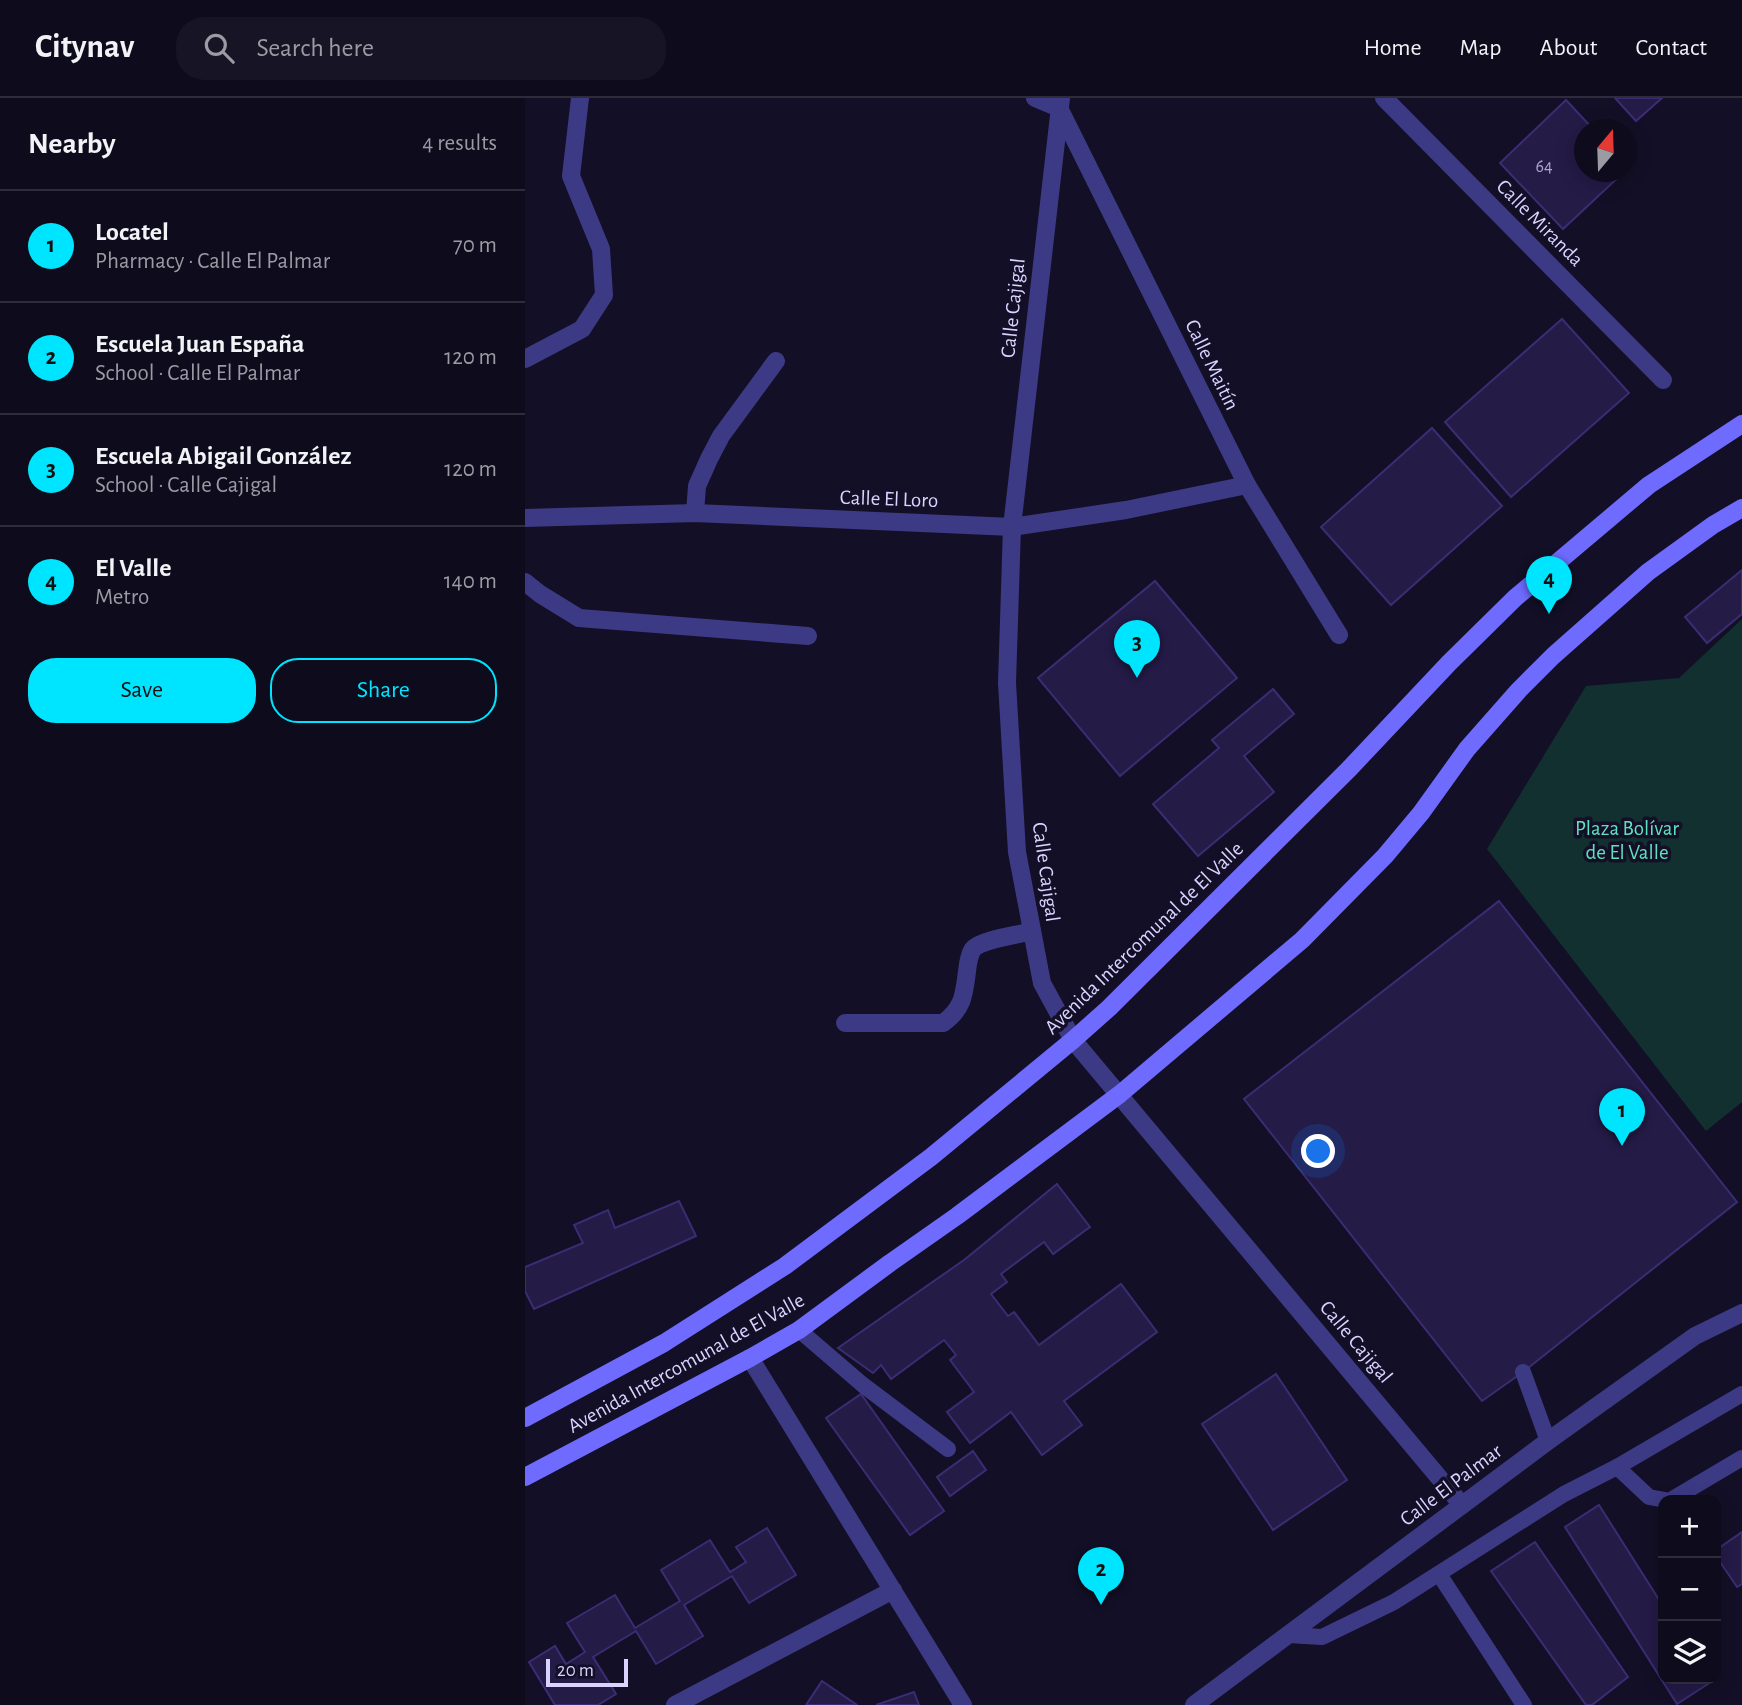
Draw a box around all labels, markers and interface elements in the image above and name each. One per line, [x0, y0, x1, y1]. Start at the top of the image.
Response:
search box [176, 17, 666, 80]
icon: search [200, 29, 238, 67]
text: Citynav [35, 31, 134, 64]
text: Search here [256, 35, 374, 61]
text: Home [1364, 36, 1422, 60]
text: Map [1460, 36, 1502, 60]
text: About [1540, 36, 1597, 60]
text: Contact [1635, 36, 1707, 60]
north arrow [1574, 119, 1637, 182]
text: Nearby [28, 129, 116, 159]
text: 4 results [422, 132, 497, 155]
house number: 64 [1535, 158, 1553, 176]
street label: Calle Miranda [1493, 176, 1588, 271]
text: Locatel [95, 219, 169, 245]
text: 1 [47, 234, 55, 257]
text: 70 m [453, 234, 497, 257]
text: Pharmacy · Calle El Palmar [95, 250, 330, 273]
street label: Calle Cajigal [997, 257, 1029, 359]
street label: Calle Maitín [1181, 316, 1243, 414]
text: Escuela Juan España [95, 331, 305, 357]
text: 2 [46, 346, 56, 369]
text: 120 m [444, 346, 497, 369]
text: School · Calle El Palmar [95, 362, 300, 385]
text: Escuela Abigail González [95, 443, 351, 469]
text: 3 [46, 458, 56, 481]
text: 120 m [444, 458, 497, 481]
text: School · Calle Cajigal [95, 474, 277, 497]
street label: Calle El Loro [839, 487, 939, 511]
text: El Valle [95, 555, 171, 581]
pin: 4 [1526, 556, 1572, 614]
text: 4 [45, 570, 57, 593]
text: 140 m [444, 570, 497, 593]
text: Metro [95, 586, 149, 609]
pin: 3 [1114, 620, 1160, 678]
button: Save [28, 658, 256, 723]
button: Share [270, 658, 497, 723]
park label: Plaza Bolívar de El Valle [1575, 818, 1679, 863]
street label: Calle Cajigal [1029, 821, 1063, 923]
street label: Avenida Intercomunal de El Valle [1041, 838, 1247, 1038]
pin: 1 [1599, 1088, 1645, 1146]
your location [1301, 1134, 1335, 1168]
street label: Avenida Intercomunal de El Valle [564, 1289, 808, 1437]
street label: Calle Cajigal [1316, 1297, 1396, 1387]
street label: Calle El Palmar [1396, 1440, 1506, 1530]
map controls [1658, 1495, 1721, 1684]
button: + [1658, 1495, 1721, 1558]
pin: 2 [1078, 1547, 1124, 1605]
button: − [1658, 1558, 1721, 1621]
button: layers [1658, 1621, 1721, 1684]
scale bar [546, 1656, 628, 1688]
text: 20 m [557, 1661, 594, 1680]

